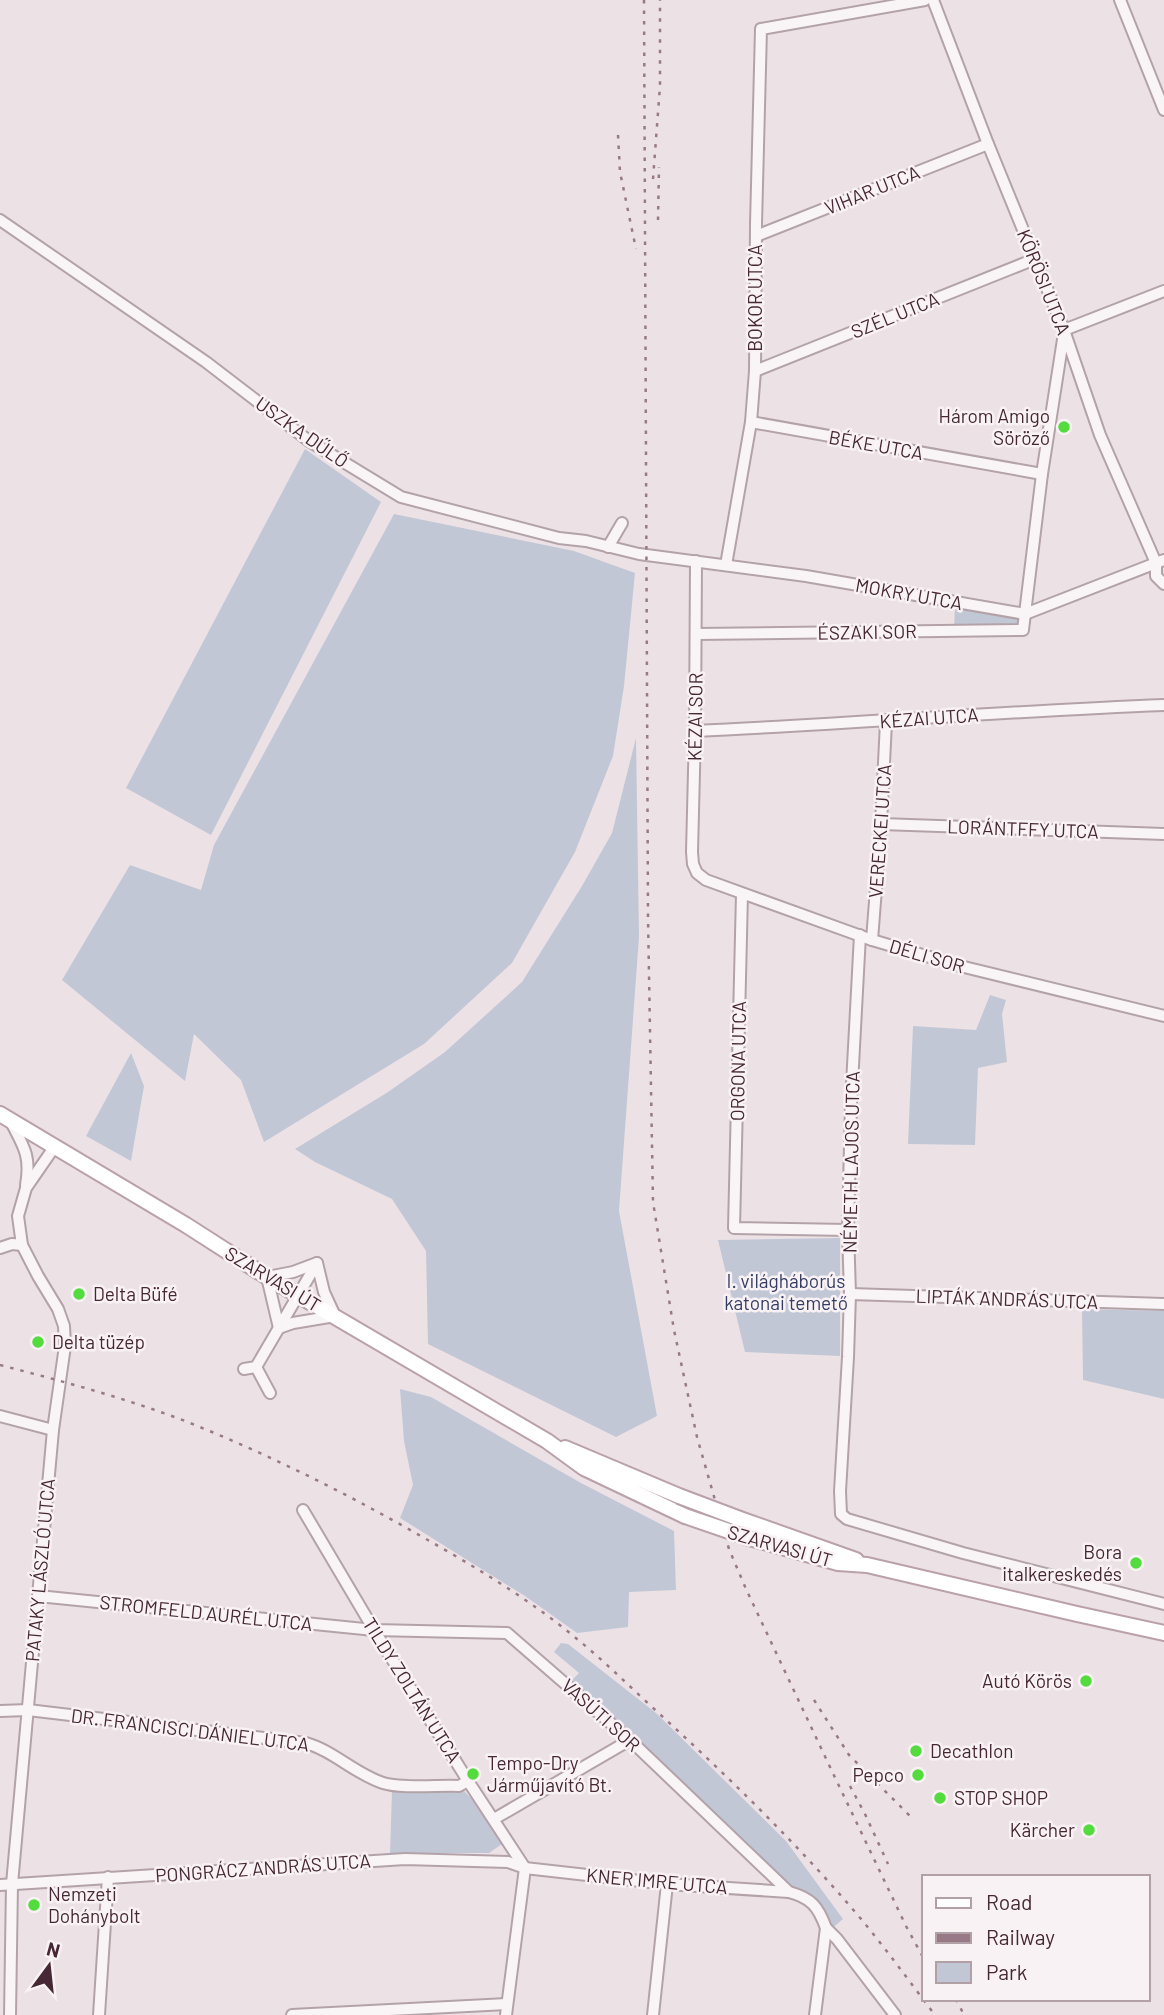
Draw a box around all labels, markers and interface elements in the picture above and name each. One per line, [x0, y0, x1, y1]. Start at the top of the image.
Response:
street label: VIHAR UTCA [821, 160, 923, 219]
street label: KÖRÖSI UTCA [1013, 226, 1076, 338]
street label: BOKOR UTCA [743, 244, 766, 352]
street label: SZÉL UTCA [847, 286, 942, 343]
street label: USZKA DŰLŐ [251, 391, 353, 472]
place label: Három Amigo Söröző [939, 404, 1050, 449]
marker: Három Amigo Söröző [1056, 419, 1072, 435]
street label: BÉKE UTCA [827, 425, 925, 464]
street label: MOKRY UTCA [854, 573, 964, 614]
street label: ÉSZAKI SOR [817, 619, 917, 644]
street label: KÉZAI SOR [682, 673, 707, 761]
street label: KÉZAI UTCA [879, 703, 979, 732]
street label: VERECKEI UTCA [863, 763, 896, 899]
street label: LORÁNTFFY UTCA [947, 814, 1099, 843]
street label: DÉLI SOR [887, 934, 967, 977]
street label: ORGONA UTCA [725, 1001, 750, 1121]
street label: NÉMETH LAJOS UTCA [837, 1071, 864, 1253]
street label: SZARVASI ÚT [221, 1241, 325, 1316]
park label: I. világháborús katonai temető [724, 1269, 848, 1314]
place label: Delta Büfé [93, 1282, 178, 1305]
street label: LIPTÁK ANDRÁS UTCA [915, 1284, 1099, 1313]
marker: Delta Büfé [71, 1286, 87, 1302]
place label: Delta tüzép [52, 1330, 145, 1353]
marker: Delta tüzép [30, 1334, 46, 1350]
street label: PATAKY LÁSZLÓ UTCA [20, 1477, 59, 1663]
street label: SZARVASI ÚT [725, 1520, 835, 1571]
place label: Bora italkereskedés [1002, 1540, 1122, 1585]
marker: Bora italkereskedés [1128, 1555, 1144, 1571]
street label: STROMFELD AURÉL UTCA [98, 1590, 314, 1635]
street label: TILDY ZOLTÁN UTCA [358, 1613, 466, 1767]
place label: Autó Körös [982, 1669, 1072, 1692]
street label: VASÚTI SOR [557, 1673, 645, 1756]
marker: Autó Körös [1078, 1673, 1094, 1689]
street label: DR. FRANCISCI DÁNIEL UTCA [70, 1703, 310, 1756]
place label: Decathlon [930, 1739, 1014, 1762]
marker: Decathlon [908, 1743, 924, 1759]
place label: Tempo-Dry Járműjavító Bt. [487, 1751, 612, 1796]
place label: Pepco [852, 1763, 904, 1786]
marker: Tempo-Dry Járműjavító Bt. [465, 1766, 481, 1782]
marker: Pepco [910, 1767, 926, 1783]
place label: STOP SHOP [954, 1786, 1048, 1809]
marker: STOP SHOP [932, 1790, 948, 1806]
place label: Kärcher [1010, 1818, 1075, 1841]
marker: Kärcher [1081, 1822, 1097, 1838]
street label: PONGRÁCZ ANDRÁS UTCA [154, 1848, 372, 1887]
street label: KNER IMRE UTCA [585, 1863, 729, 1898]
legend [922, 1875, 1150, 2001]
place label: Nemzeti Dohánybolt [48, 1882, 141, 1927]
text: Road [986, 1889, 1032, 1914]
marker: Nemzeti Dohánybolt [26, 1897, 42, 1913]
text: Railway [986, 1924, 1055, 1949]
north arrow [14, 1931, 84, 2001]
text: N [44, 1936, 63, 1962]
text: Park [986, 1959, 1027, 1984]

